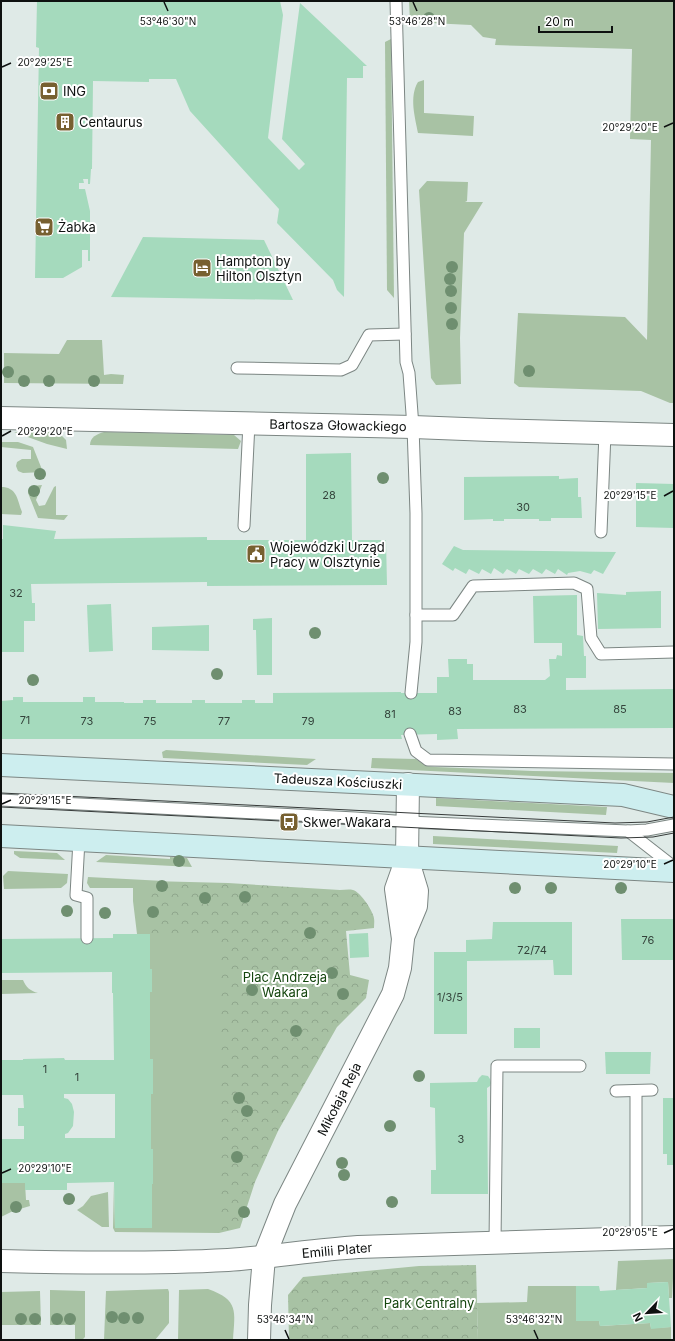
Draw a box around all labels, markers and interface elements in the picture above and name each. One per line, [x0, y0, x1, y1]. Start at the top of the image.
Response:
scale bar [539, 8, 612, 34]
text: 20 m [545, 14, 574, 29]
text: 53°46'30"N [140, 15, 196, 27]
text: 53°46'28"N [389, 15, 445, 27]
text: 20°29'25"E [17, 56, 73, 68]
bank icon: ING [38, 80, 60, 102]
place label: ING [63, 83, 86, 99]
building icon: Centaurus [54, 111, 76, 133]
place label: Centaurus [79, 114, 143, 130]
text: 20°29'20"E [602, 121, 658, 133]
supermarket icon: Żabka [33, 216, 55, 238]
place label: Żabka [58, 219, 96, 235]
place label: Hampton by Hilton Olsztyn [216, 253, 302, 284]
hotel icon: Hampton by Hilton Olsztyn [191, 257, 213, 279]
street label: Bartosza Głowackiego [269, 416, 407, 434]
text: 20°29'20"E [17, 425, 73, 437]
house number: 28 [322, 488, 336, 502]
text: 20°29'15"E [603, 489, 657, 501]
house number: 30 [516, 500, 530, 514]
place label: Wojewódzki Urząd Pracy w Olsztynie [270, 539, 385, 570]
public building icon: Wojewódzki Urząd Pracy w Olsztynie [245, 543, 267, 565]
house number: 32 [9, 586, 23, 600]
house number: 83 [513, 702, 527, 716]
house number: 85 [613, 702, 627, 716]
house number: 83 [448, 704, 462, 718]
house number: 81 [384, 707, 396, 721]
house number: 71 [20, 713, 30, 727]
house number: 73 [81, 714, 94, 728]
house number: 75 [144, 714, 157, 728]
house number: 77 [218, 714, 230, 728]
house number: 79 [302, 714, 315, 728]
street label: Tadeusza Kościuszki [273, 770, 403, 792]
text: 20°29'15"E [18, 794, 72, 806]
bus stop icon: Skwer Wakara [278, 811, 300, 833]
place label: Skwer Wakara [303, 814, 391, 830]
text: 20°29'10"E [603, 858, 657, 870]
house number: 76 [642, 933, 655, 947]
house number: 72/74 [517, 943, 547, 957]
park label: Plac Andrzeja Wakara [243, 969, 327, 1000]
house number: 1/3/5 [437, 990, 463, 1004]
street label: Mikołaja Reja [314, 1060, 364, 1138]
house number: 1 [43, 1062, 47, 1076]
house number: 1 [75, 1070, 79, 1084]
house number: 3 [458, 1132, 465, 1146]
text: 20°29'10"E [18, 1162, 72, 1174]
text: 20°29'05"E [602, 1226, 658, 1238]
street label: Emilii Plater [301, 1239, 373, 1261]
north arrow [627, 1293, 667, 1333]
park label: Park Centralny [384, 1295, 474, 1311]
text: N [630, 1310, 646, 1324]
text: 53°46'34"N [257, 1313, 313, 1325]
text: 53°46'32"N [506, 1313, 562, 1325]

